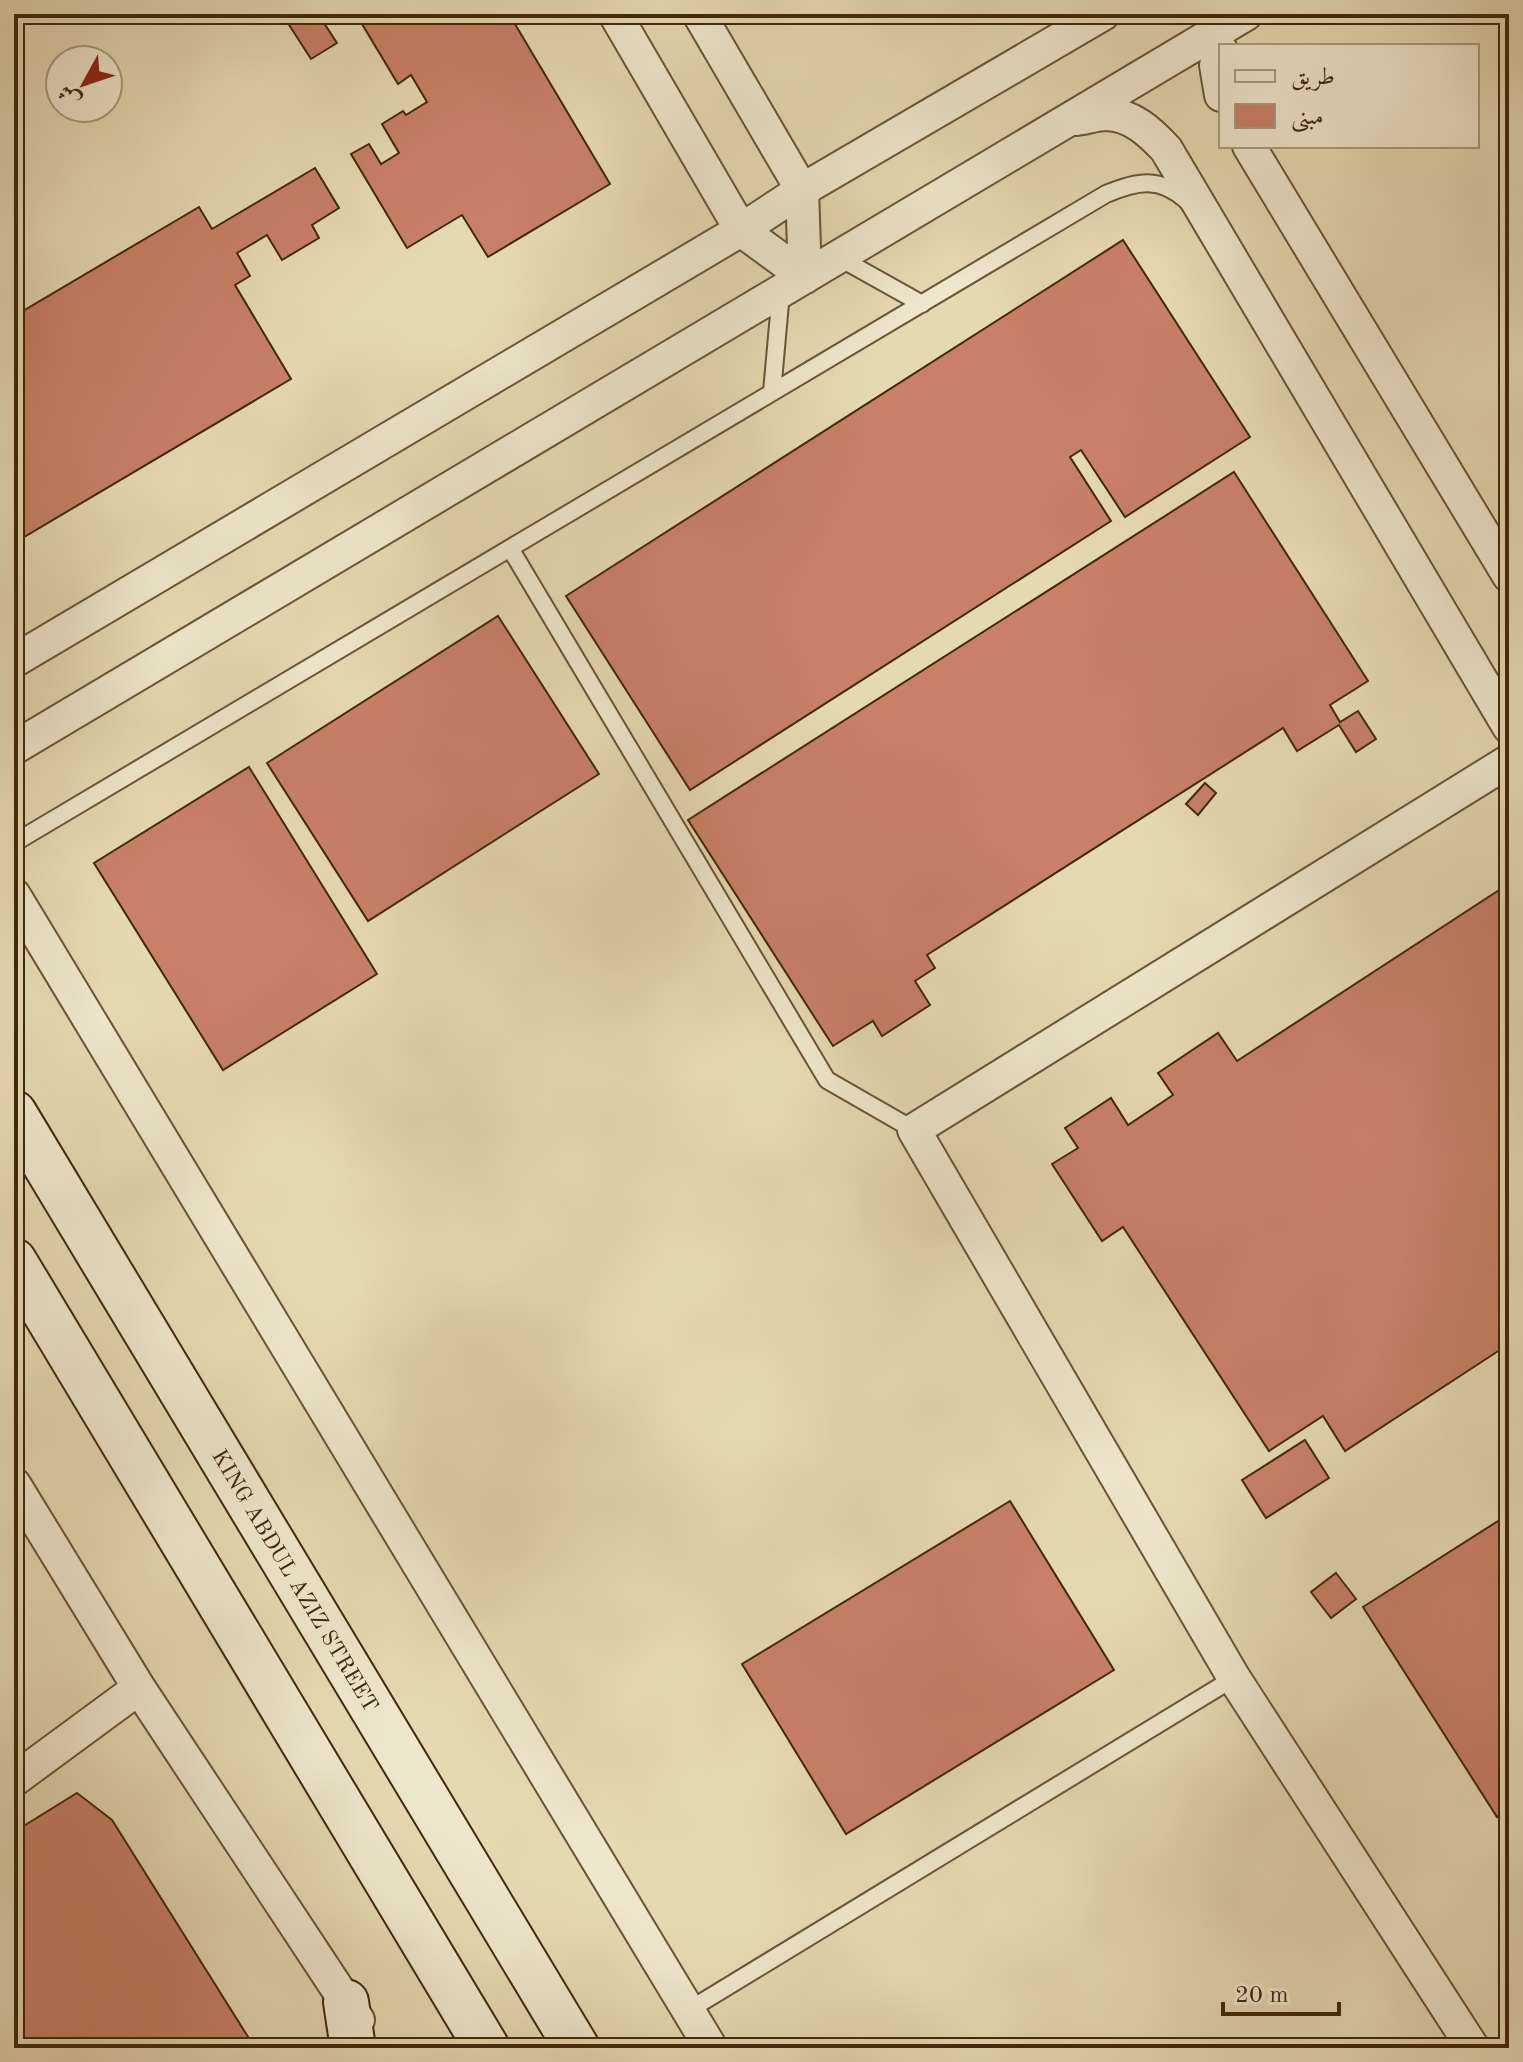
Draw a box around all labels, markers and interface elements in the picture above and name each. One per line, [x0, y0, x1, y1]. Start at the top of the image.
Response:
north arrow [44, 44, 124, 124]
legend [1219, 44, 1479, 148]
text: طريق [1291, 66, 1335, 91]
text: ش [55, 80, 86, 111]
text: مبنى [1291, 106, 1324, 133]
street label: KING ABDUL AZIZ STREET [207, 1446, 381, 1716]
scale bar [1223, 1966, 1339, 2016]
text: 20 m [1235, 1984, 1289, 2008]

